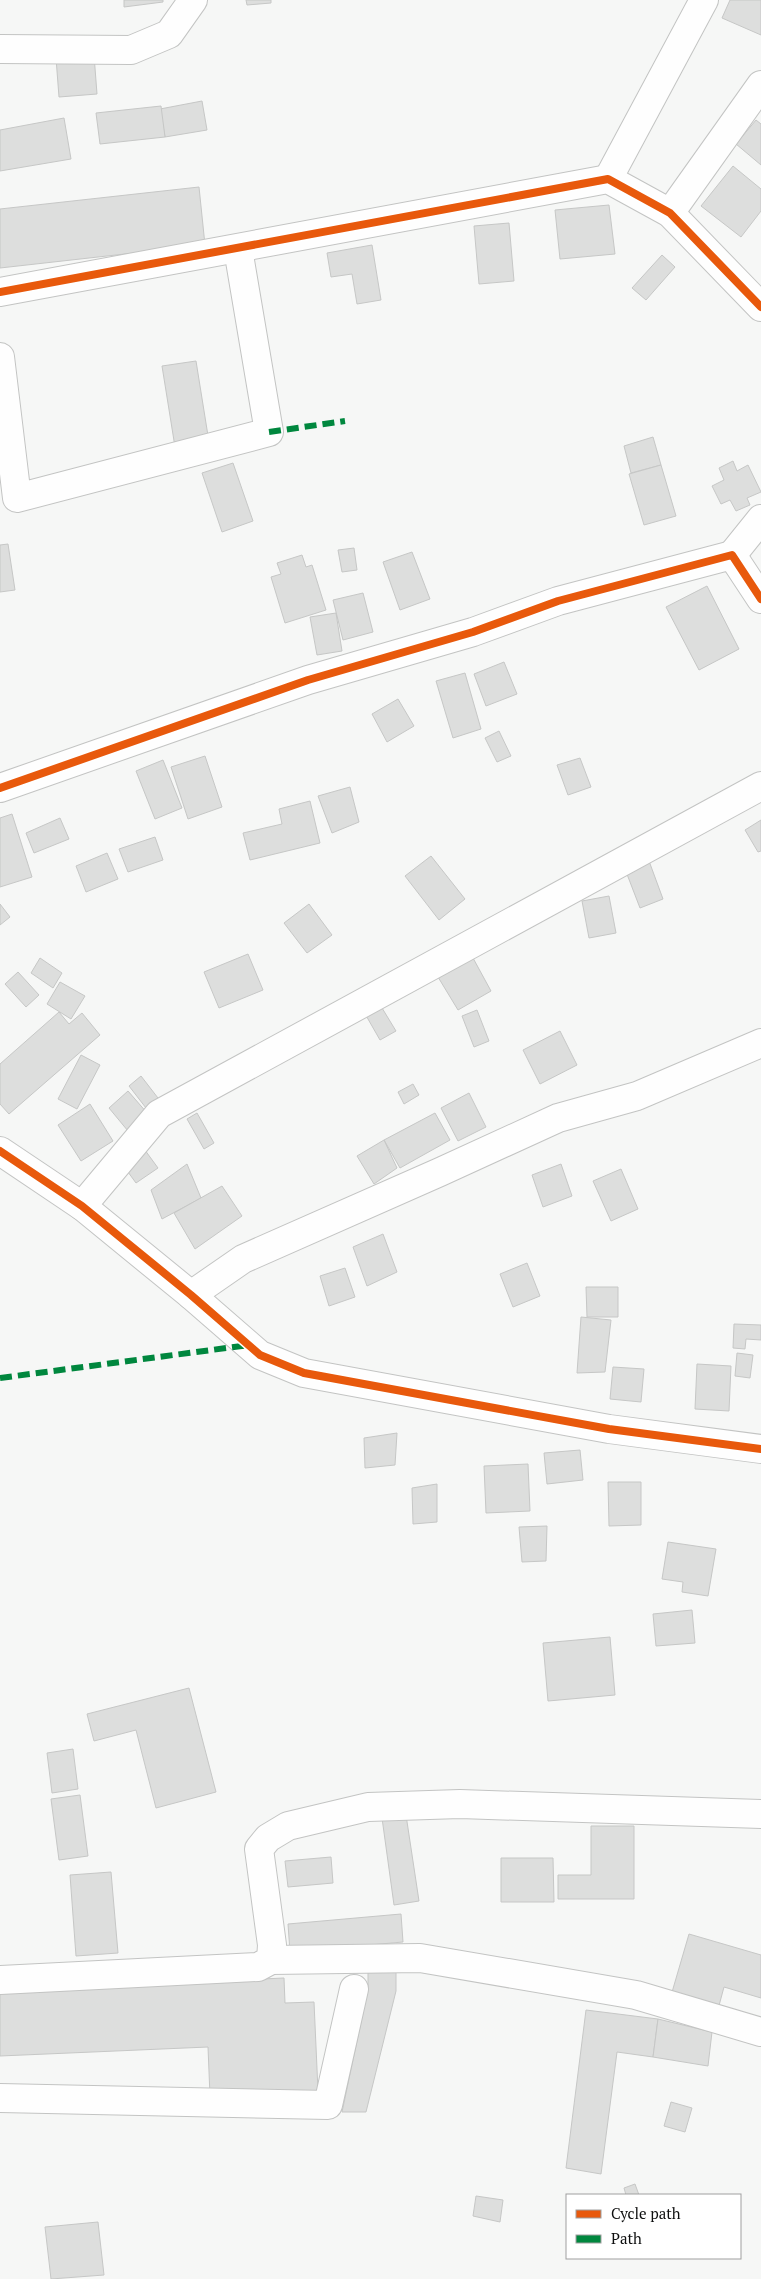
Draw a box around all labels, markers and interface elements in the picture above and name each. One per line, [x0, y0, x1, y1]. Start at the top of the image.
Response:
legend [566, 2194, 741, 2259]
text: Cycle path [611, 2203, 681, 2223]
text: Path [611, 2228, 642, 2248]

